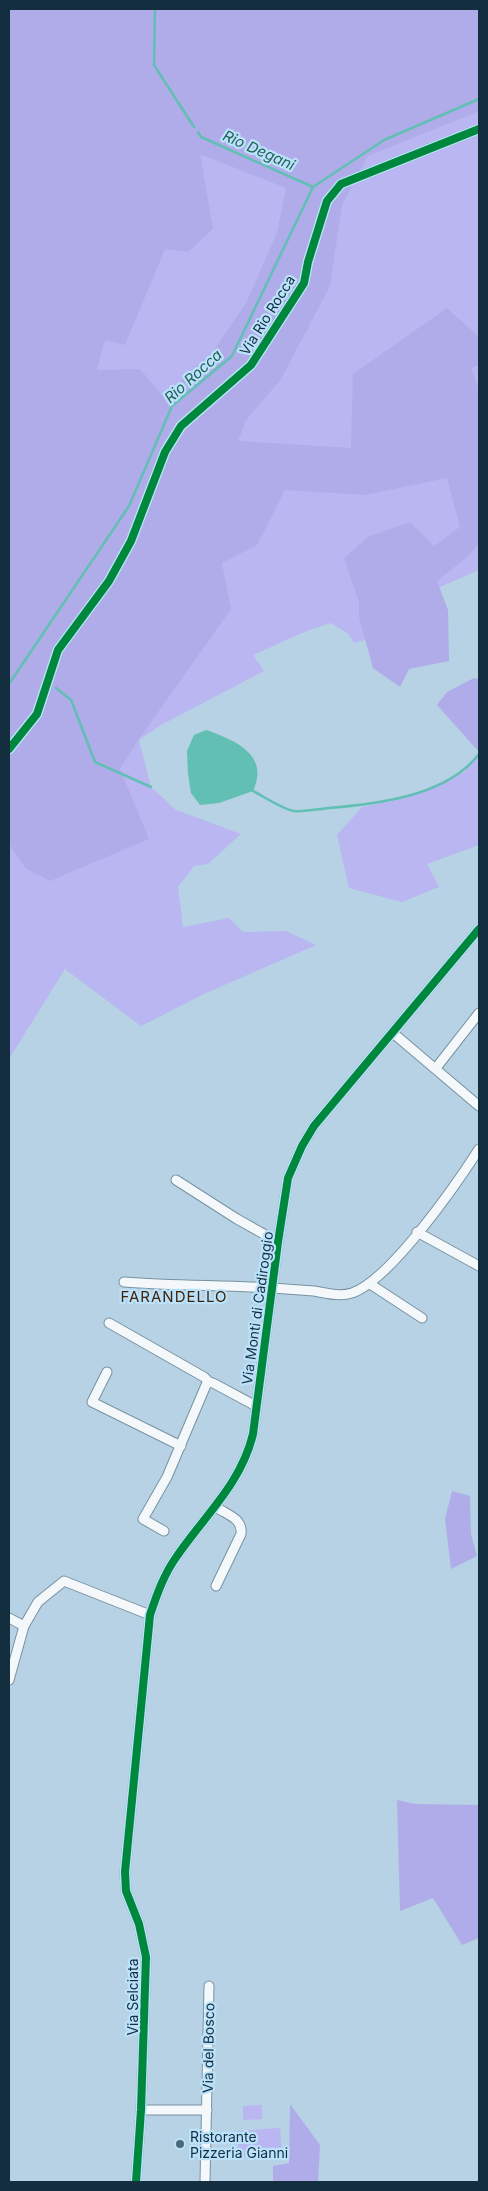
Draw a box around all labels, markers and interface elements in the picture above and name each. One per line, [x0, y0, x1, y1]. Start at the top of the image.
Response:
water label: Rio Degani [220, 126, 298, 174]
street label: Via Rio Rocca [236, 272, 298, 358]
water label: Rio Rocca [160, 345, 226, 407]
street label: Via Monti di Cadiroggio [238, 1230, 276, 1386]
district label: FARANDELLO [121, 1287, 228, 1306]
street label: Via Selciata [124, 1958, 141, 2036]
street label: Via del Bosco [199, 2003, 217, 2093]
place label: Ristorante Pizzeria Gianni [190, 2128, 288, 2161]
marker: Ristorante Pizzeria Gianni [174, 2138, 186, 2150]

